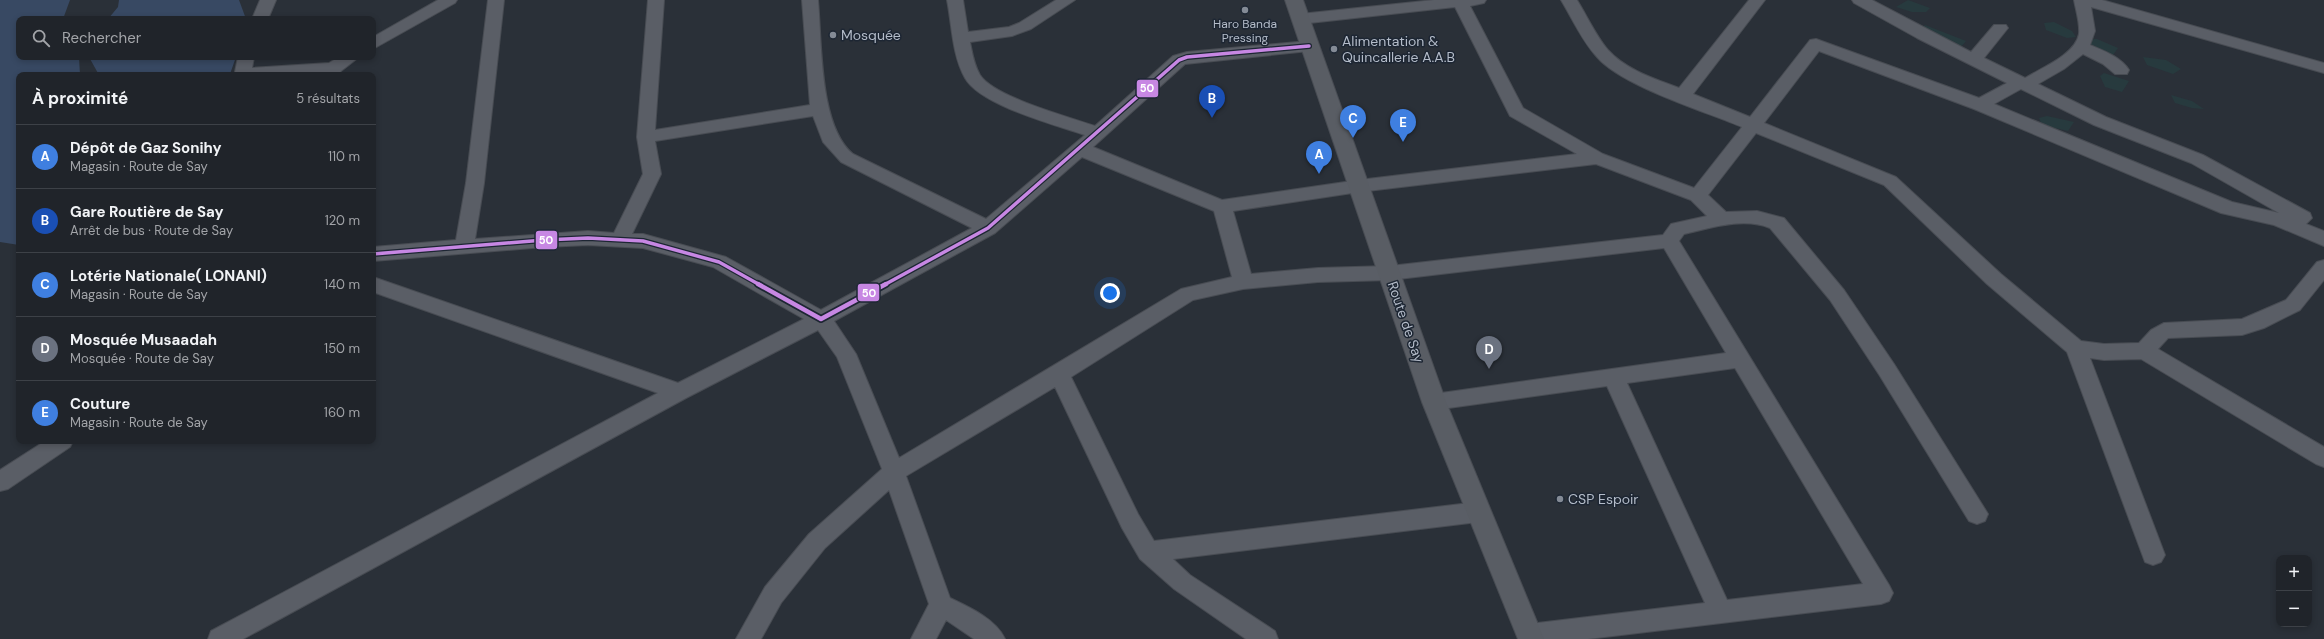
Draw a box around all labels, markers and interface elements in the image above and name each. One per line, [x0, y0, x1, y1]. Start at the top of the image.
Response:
marker: Haro Banda Pressing [1240, 5, 1250, 15]
search box [16, 16, 376, 60]
place label: Haro Banda Pressing [1213, 16, 1277, 46]
place label: Mosquée [841, 26, 901, 44]
icon: search [30, 27, 52, 49]
text: Rechercher [62, 28, 141, 48]
marker: Mosquée [828, 30, 838, 40]
place label: Alimentation & Quincallerie A.A.B [1342, 32, 1455, 66]
marker: Alimentation & Quincallerie A.A.B [1329, 44, 1339, 54]
line badge: 50 [1136, 79, 1159, 98]
text: 50 [1140, 81, 1155, 95]
pin: B [1199, 85, 1225, 118]
text: À proximité [32, 87, 128, 109]
text: 5 résultats [296, 90, 360, 107]
pin: C [1340, 105, 1366, 138]
pin: E [1390, 109, 1416, 142]
text: Dépôt de Gaz Sonihy [70, 138, 222, 158]
pin: A [1306, 141, 1332, 174]
text: A [40, 148, 50, 165]
text: 110 m [328, 148, 360, 165]
text: Magasin · Route de Say [70, 158, 208, 175]
text: Gare Routière de Say [70, 202, 224, 222]
text: B [41, 212, 49, 229]
text: 120 m [325, 212, 360, 229]
text: Arrêt de bus · Route de Say [70, 222, 233, 239]
line badge: 50 [535, 230, 558, 250]
text: 50 [539, 233, 554, 247]
text: Lotérie Nationale( LONANI) [70, 266, 267, 286]
text: C [40, 276, 50, 293]
text: 140 m [324, 276, 360, 293]
street label: Route de Say [1384, 279, 1428, 365]
line badge: 50 [857, 283, 880, 302]
your location [1100, 283, 1120, 303]
text: Magasin · Route de Say [70, 286, 208, 303]
text: 50 [862, 286, 877, 300]
text: Mosquée Musaadah [70, 330, 217, 350]
pin: D [1476, 336, 1502, 369]
text: D [40, 340, 50, 357]
text: 150 m [324, 340, 360, 357]
text: Mosquée · Route de Say [70, 350, 214, 367]
text: Couture [70, 394, 130, 414]
text: E [41, 404, 49, 421]
text: 160 m [324, 404, 360, 421]
text: Magasin · Route de Say [70, 414, 208, 431]
place label: CSP Espoir [1568, 490, 1639, 508]
marker: CSP Espoir [1555, 494, 1565, 504]
map controls [2276, 555, 2312, 627]
button: + [2276, 555, 2312, 591]
button: − [2276, 591, 2312, 627]

